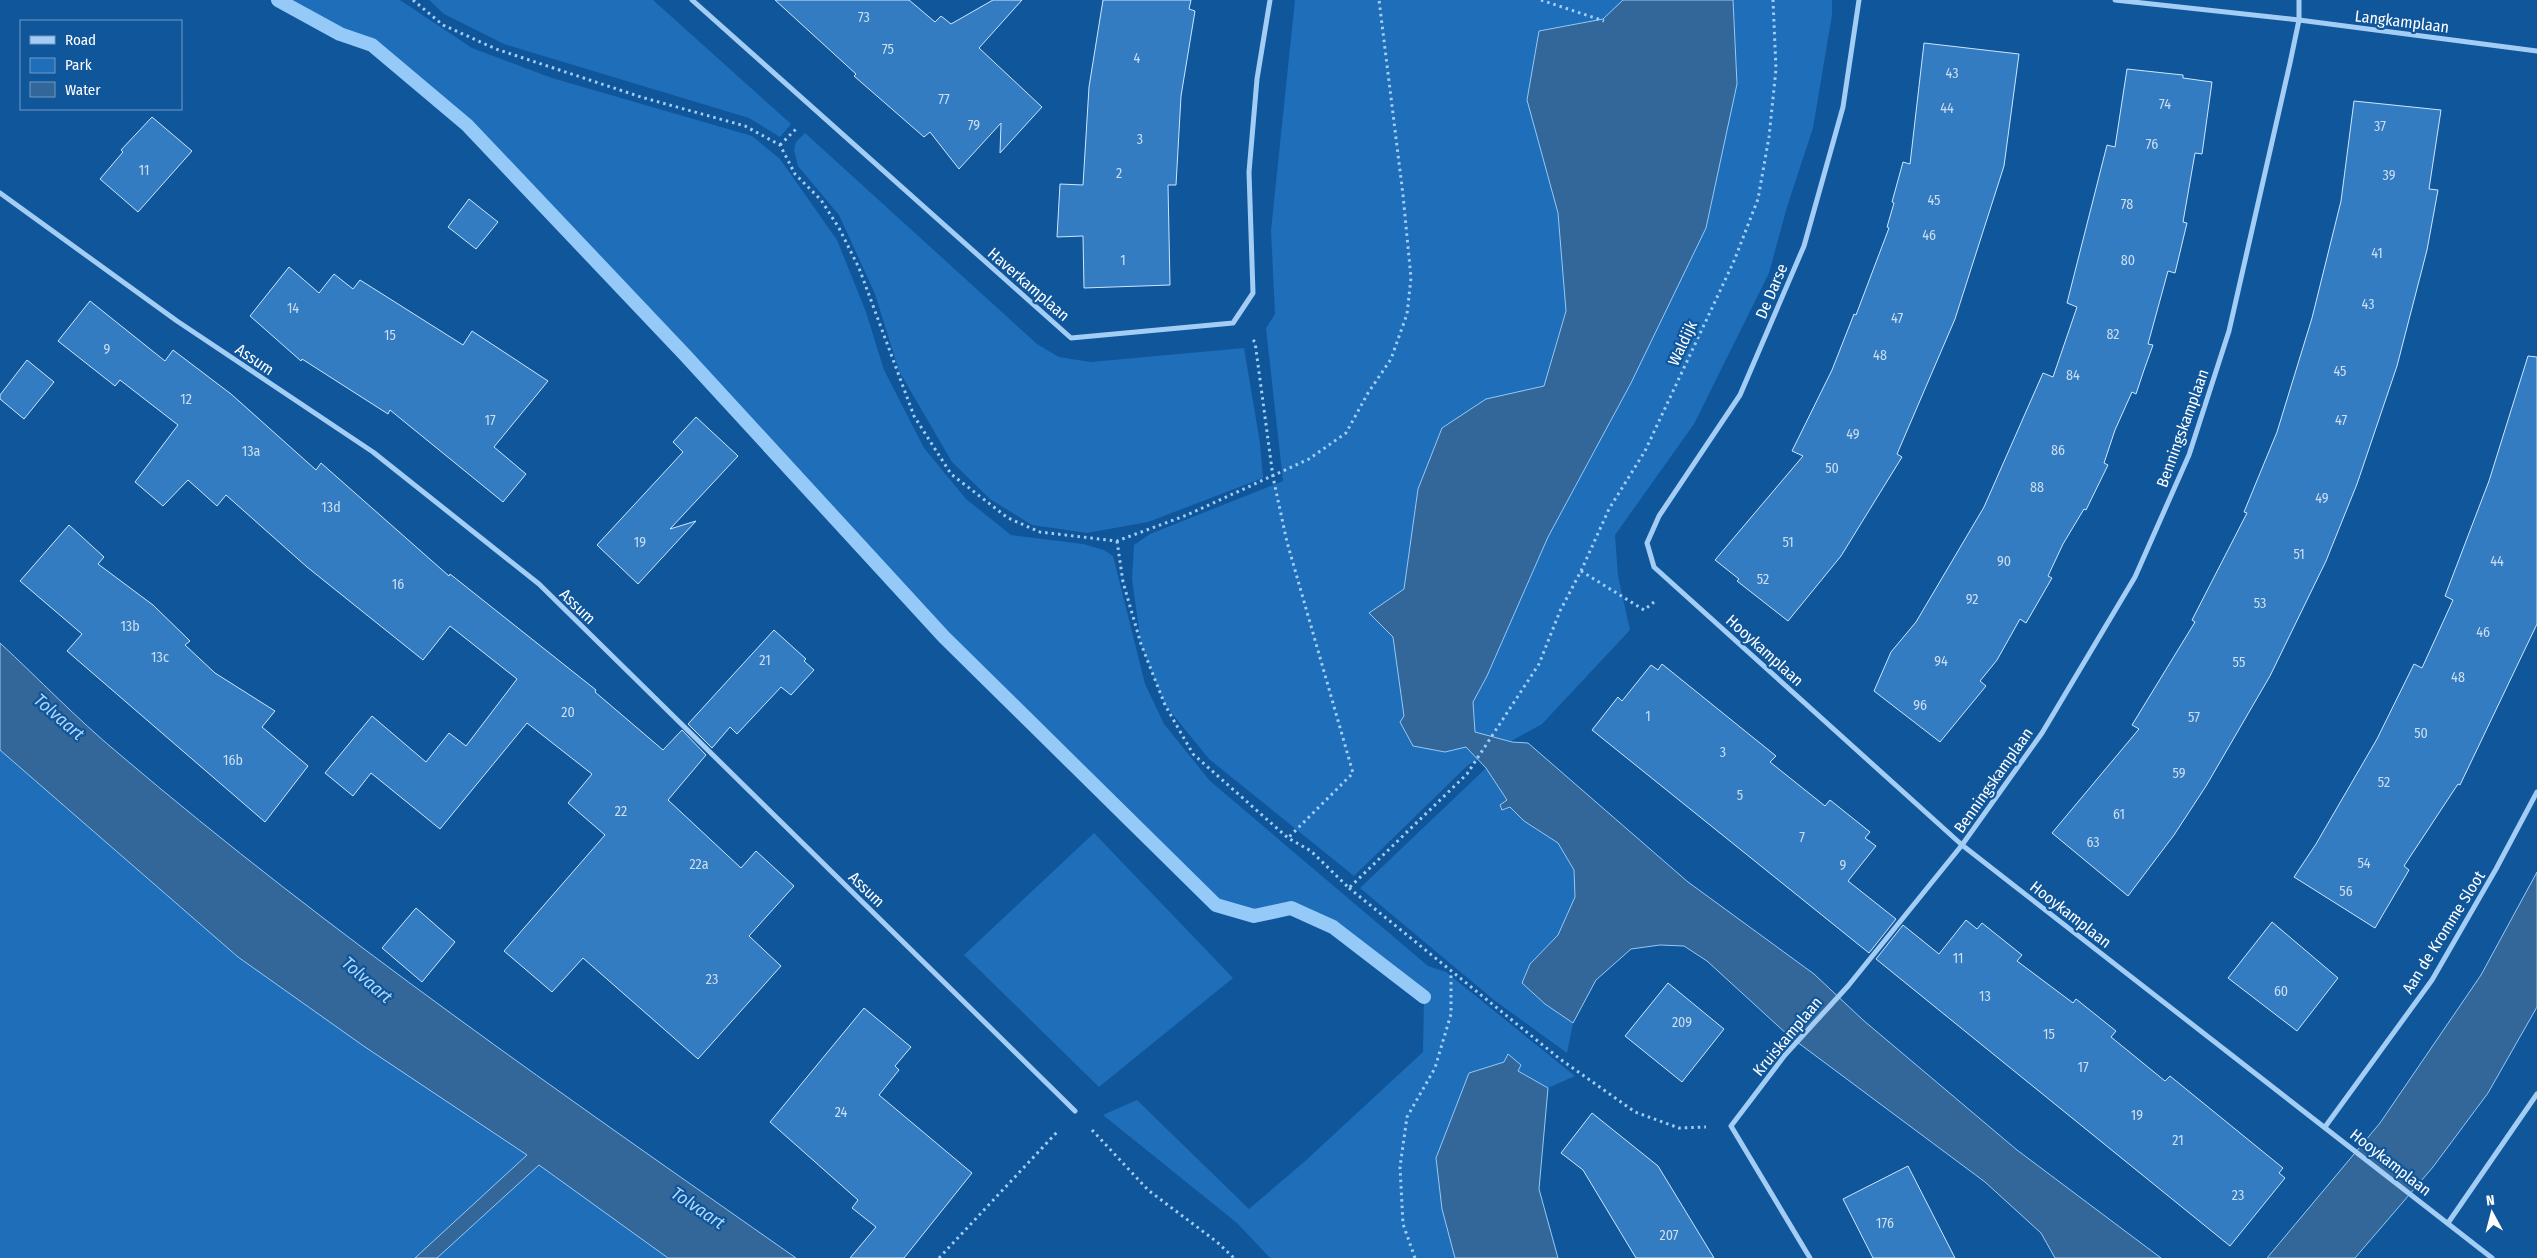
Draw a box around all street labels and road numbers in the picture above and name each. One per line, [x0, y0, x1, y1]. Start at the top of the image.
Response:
street label: Langkamplaan [2354, 6, 2450, 37]
street label: Haverkamplaan [984, 244, 1073, 325]
street label: De Darse [1751, 261, 1792, 322]
street label: Waldijk [1664, 317, 1701, 369]
street label: Assum [232, 340, 278, 379]
street label: Benningskamplaan [2152, 367, 2213, 490]
street label: Assum [556, 585, 600, 628]
street label: Hooykamplaan [1722, 611, 1807, 690]
street label: Benningskamplaan [1950, 724, 2037, 837]
street label: Aan de Kromme Sloot [2398, 867, 2489, 997]
street label: Assum [845, 868, 889, 911]
street label: Hooykamplaan [2026, 877, 2115, 952]
street label: Kruiskamplaan [1749, 993, 1826, 1080]
street label: Hooykamplaan [2346, 1125, 2435, 1200]

